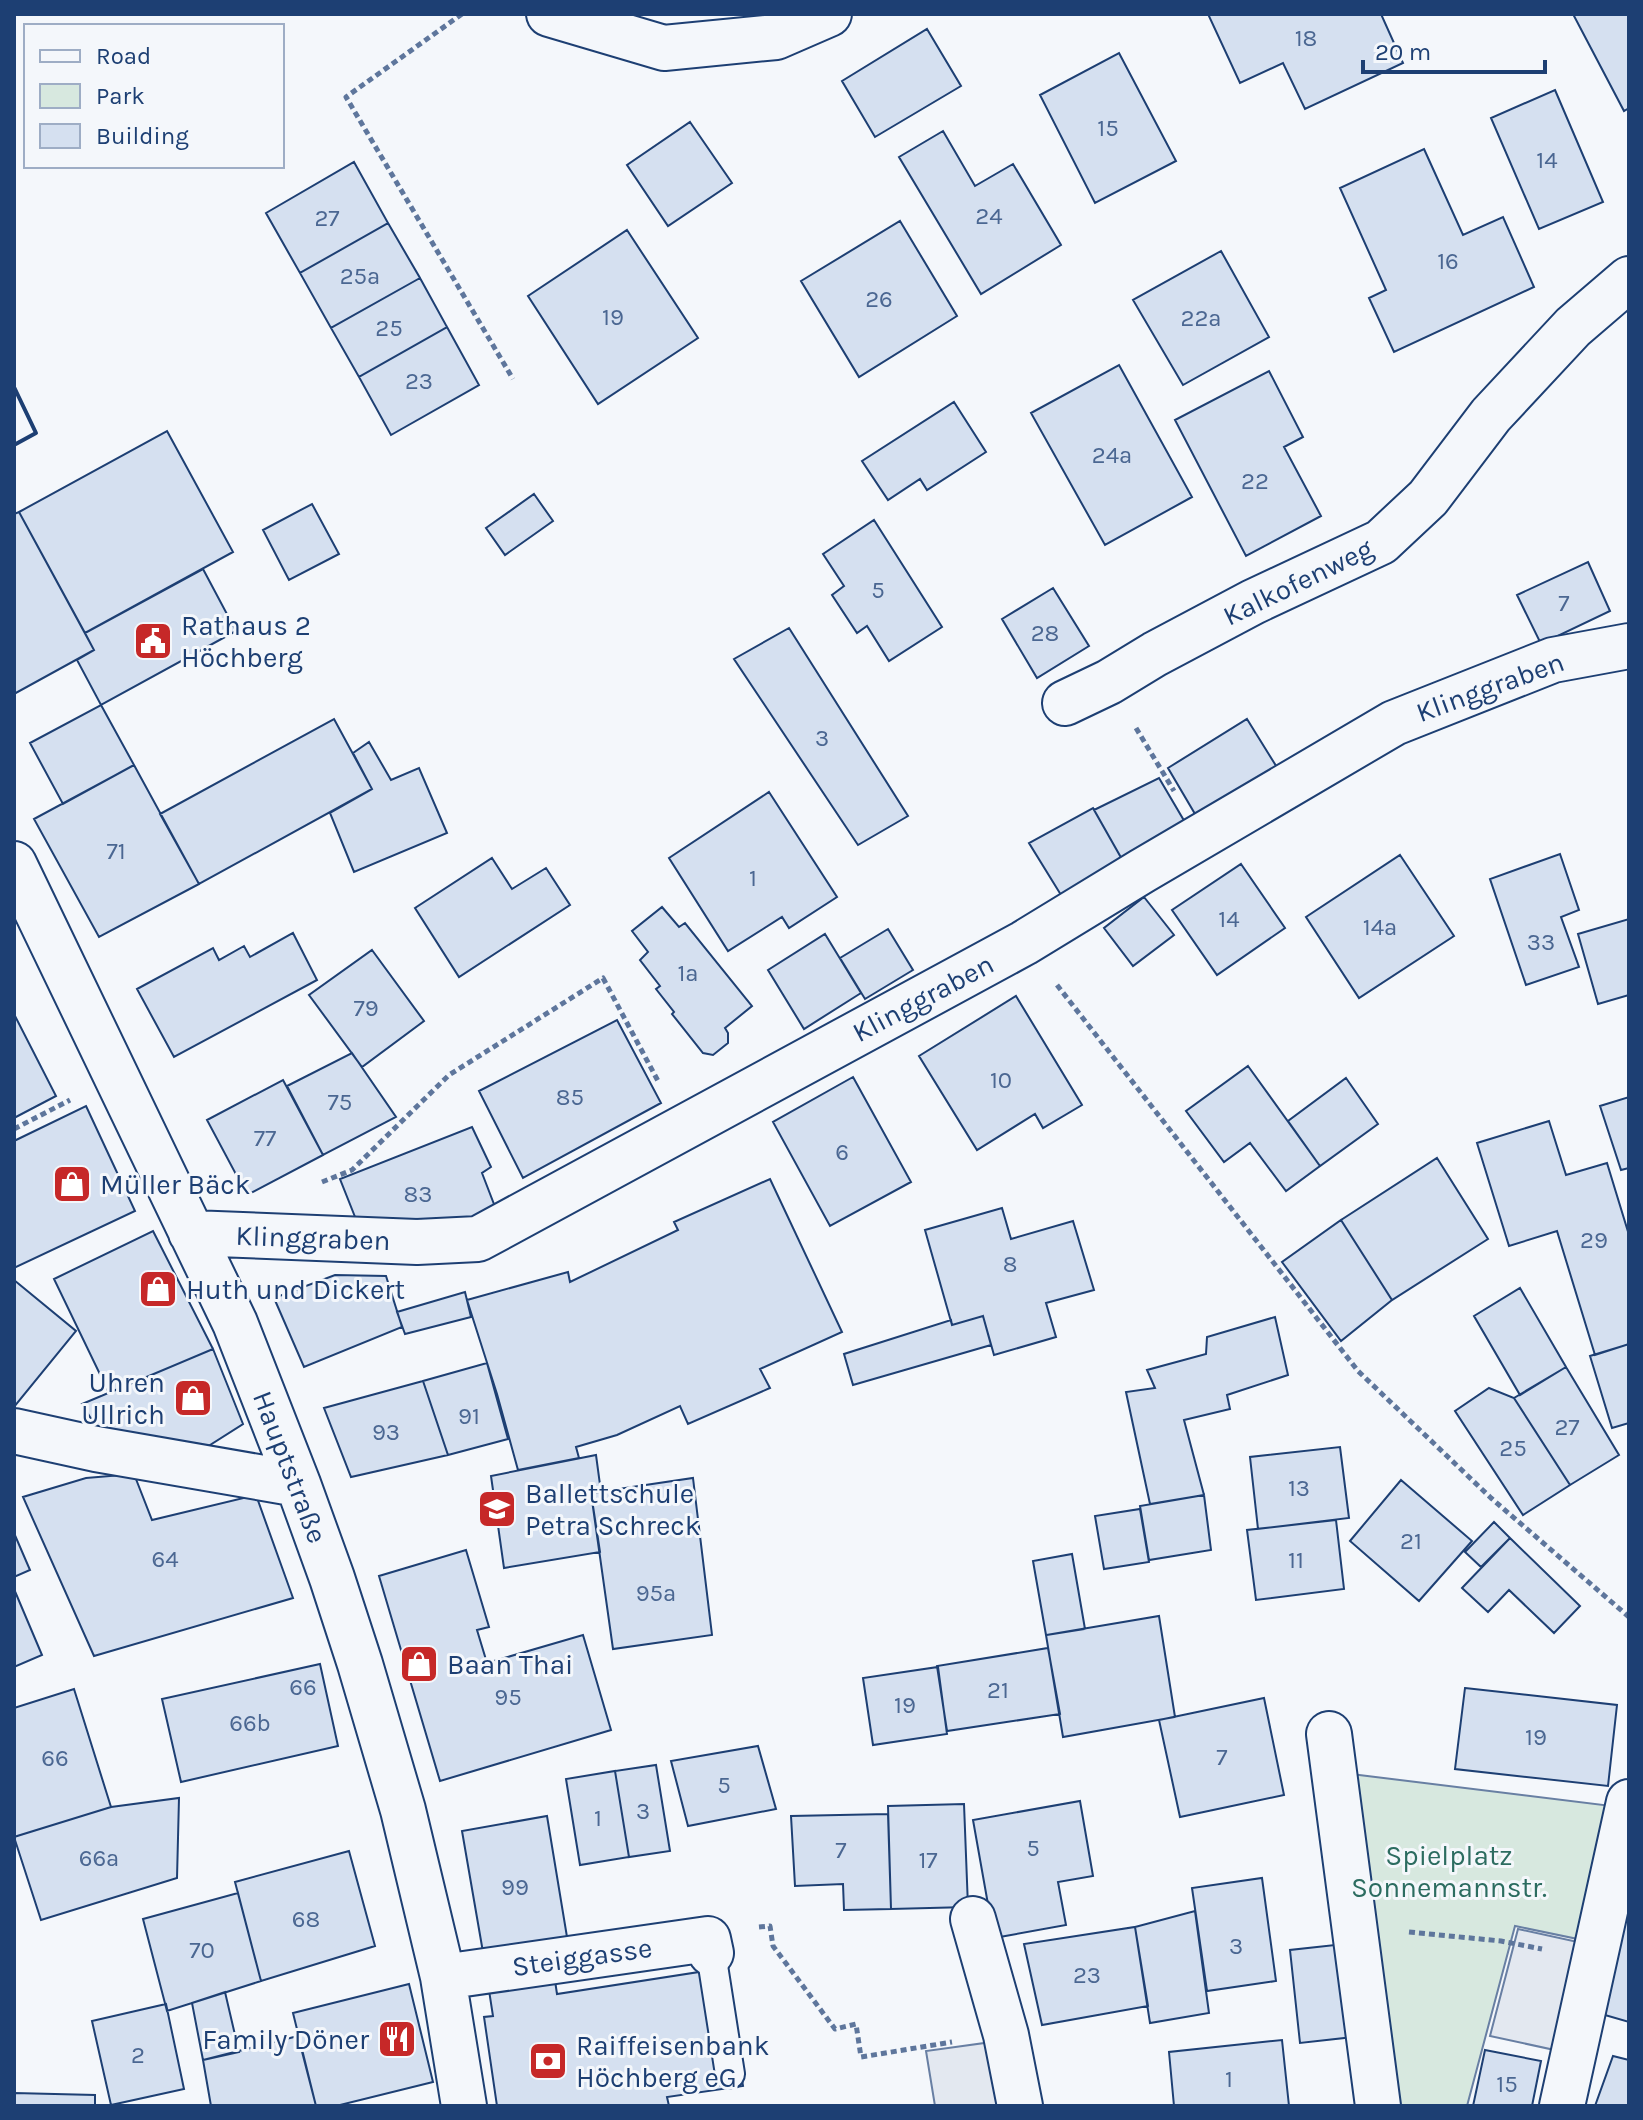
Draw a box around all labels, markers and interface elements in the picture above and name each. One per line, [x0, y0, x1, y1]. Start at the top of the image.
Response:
legend [24, 24, 284, 168]
house number: 18 [1295, 24, 1317, 52]
scale bar [1363, 24, 1545, 74]
text: 20 m [1375, 38, 1431, 66]
text: Road [96, 42, 151, 70]
text: Park [96, 82, 145, 110]
house number: 15 [1097, 114, 1119, 142]
text: Building [96, 122, 189, 150]
house number: 14 [1536, 146, 1558, 174]
house number: 24 [975, 202, 1003, 230]
house number: 27 [314, 204, 340, 232]
house number: 16 [1437, 247, 1459, 275]
house number: 25a [340, 262, 380, 290]
house number: 26 [865, 285, 893, 313]
house number: 19 [602, 303, 624, 331]
house number: 22a [1180, 304, 1222, 332]
house number: 25 [375, 314, 403, 342]
house number: 23 [405, 367, 433, 395]
house number: 24a [1092, 441, 1132, 469]
house number: 22 [1241, 467, 1269, 495]
street label: Kalkofenweg [1218, 531, 1379, 632]
house number: 5 [871, 576, 885, 604]
house number: 7 [1558, 589, 1570, 617]
place label: Rathaus 2 Höchberg [181, 609, 311, 674]
house number: 28 [1031, 619, 1059, 647]
public building icon: Rathaus 2 Höchberg [132, 620, 174, 662]
street label: Klinggraben [1411, 645, 1569, 729]
house number: 3 [815, 724, 829, 752]
house number: 71 [106, 837, 126, 865]
house number: 1 [749, 864, 757, 892]
house number: 14 [1218, 905, 1240, 933]
house number: 14a [1363, 913, 1397, 941]
house number: 33 [1527, 928, 1555, 956]
street label: Klinggraben [847, 947, 999, 1049]
house number: 1a [677, 959, 699, 987]
house number: 79 [353, 994, 379, 1022]
house number: 10 [990, 1066, 1012, 1094]
house number: 85 [556, 1083, 584, 1111]
house number: 75 [328, 1088, 352, 1116]
house number: 77 [254, 1124, 276, 1152]
house number: 6 [835, 1138, 849, 1166]
shop icon: Müller Bäck [51, 1163, 93, 1205]
place label: Müller Bäck [100, 1168, 251, 1201]
house number: 83 [404, 1180, 432, 1208]
street label: Klinggraben [235, 1219, 391, 1257]
house number: 29 [1580, 1226, 1608, 1254]
house number: 8 [1003, 1250, 1017, 1278]
shop icon: Huth und Dickert [137, 1268, 179, 1310]
place label: Huth und Dickert [186, 1273, 405, 1306]
place label: Uhren Ullrich [81, 1366, 165, 1431]
shop icon: Uhren Ullrich [172, 1377, 214, 1419]
street label: Hauptstraße [246, 1386, 334, 1548]
house number: 91 [458, 1402, 480, 1430]
house number: 27 [1554, 1413, 1580, 1441]
house number: 93 [372, 1418, 400, 1446]
house number: 25 [1499, 1434, 1527, 1462]
house number: 13 [1288, 1474, 1310, 1502]
place label: Ballettschule Petra Schreck [525, 1477, 701, 1542]
school or university icon: Ballettschule Petra Schreck [476, 1488, 518, 1530]
house number: 21 [1400, 1527, 1422, 1555]
house number: 64 [151, 1545, 179, 1573]
house number: 11 [1288, 1546, 1304, 1574]
house number: 95a [636, 1579, 676, 1607]
shop icon: Baan Thai [398, 1643, 440, 1685]
place label: Baan Thai [447, 1648, 573, 1681]
house number: 66 [289, 1673, 317, 1701]
house number: 21 [987, 1676, 1009, 1704]
house number: 95 [494, 1683, 522, 1711]
house number: 19 [894, 1691, 916, 1719]
house number: 66b [229, 1709, 271, 1737]
house number: 19 [1525, 1723, 1547, 1751]
house number: 7 [1216, 1743, 1228, 1771]
house number: 66 [41, 1744, 69, 1772]
house number: 5 [717, 1771, 731, 1799]
house number: 3 [636, 1797, 650, 1825]
house number: 1 [594, 1804, 602, 1832]
house number: 5 [1026, 1834, 1040, 1862]
house number: 7 [835, 1836, 847, 1864]
park label: Spielplatz Sonnemannstr. [1351, 1839, 1547, 1904]
house number: 66a [79, 1844, 119, 1872]
house number: 17 [918, 1846, 938, 1874]
house number: 99 [501, 1873, 529, 1901]
house number: 68 [292, 1905, 320, 1933]
street label: Steiggasse [510, 1931, 654, 1983]
house number: 3 [1229, 1932, 1243, 1960]
house number: 70 [189, 1936, 215, 1964]
house number: 23 [1073, 1961, 1101, 1989]
restaurant icon: Family Döner [376, 2018, 418, 2060]
place label: Family Döner [202, 2023, 370, 2056]
place label: Raiffeisenbank Höchberg eG [576, 2029, 769, 2094]
bank icon: Raiffeisenbank Höchberg eG [527, 2040, 569, 2082]
house number: 2 [131, 2041, 145, 2069]
house number: 1 [1225, 2065, 1233, 2093]
house number: 15 [1496, 2070, 1518, 2098]

